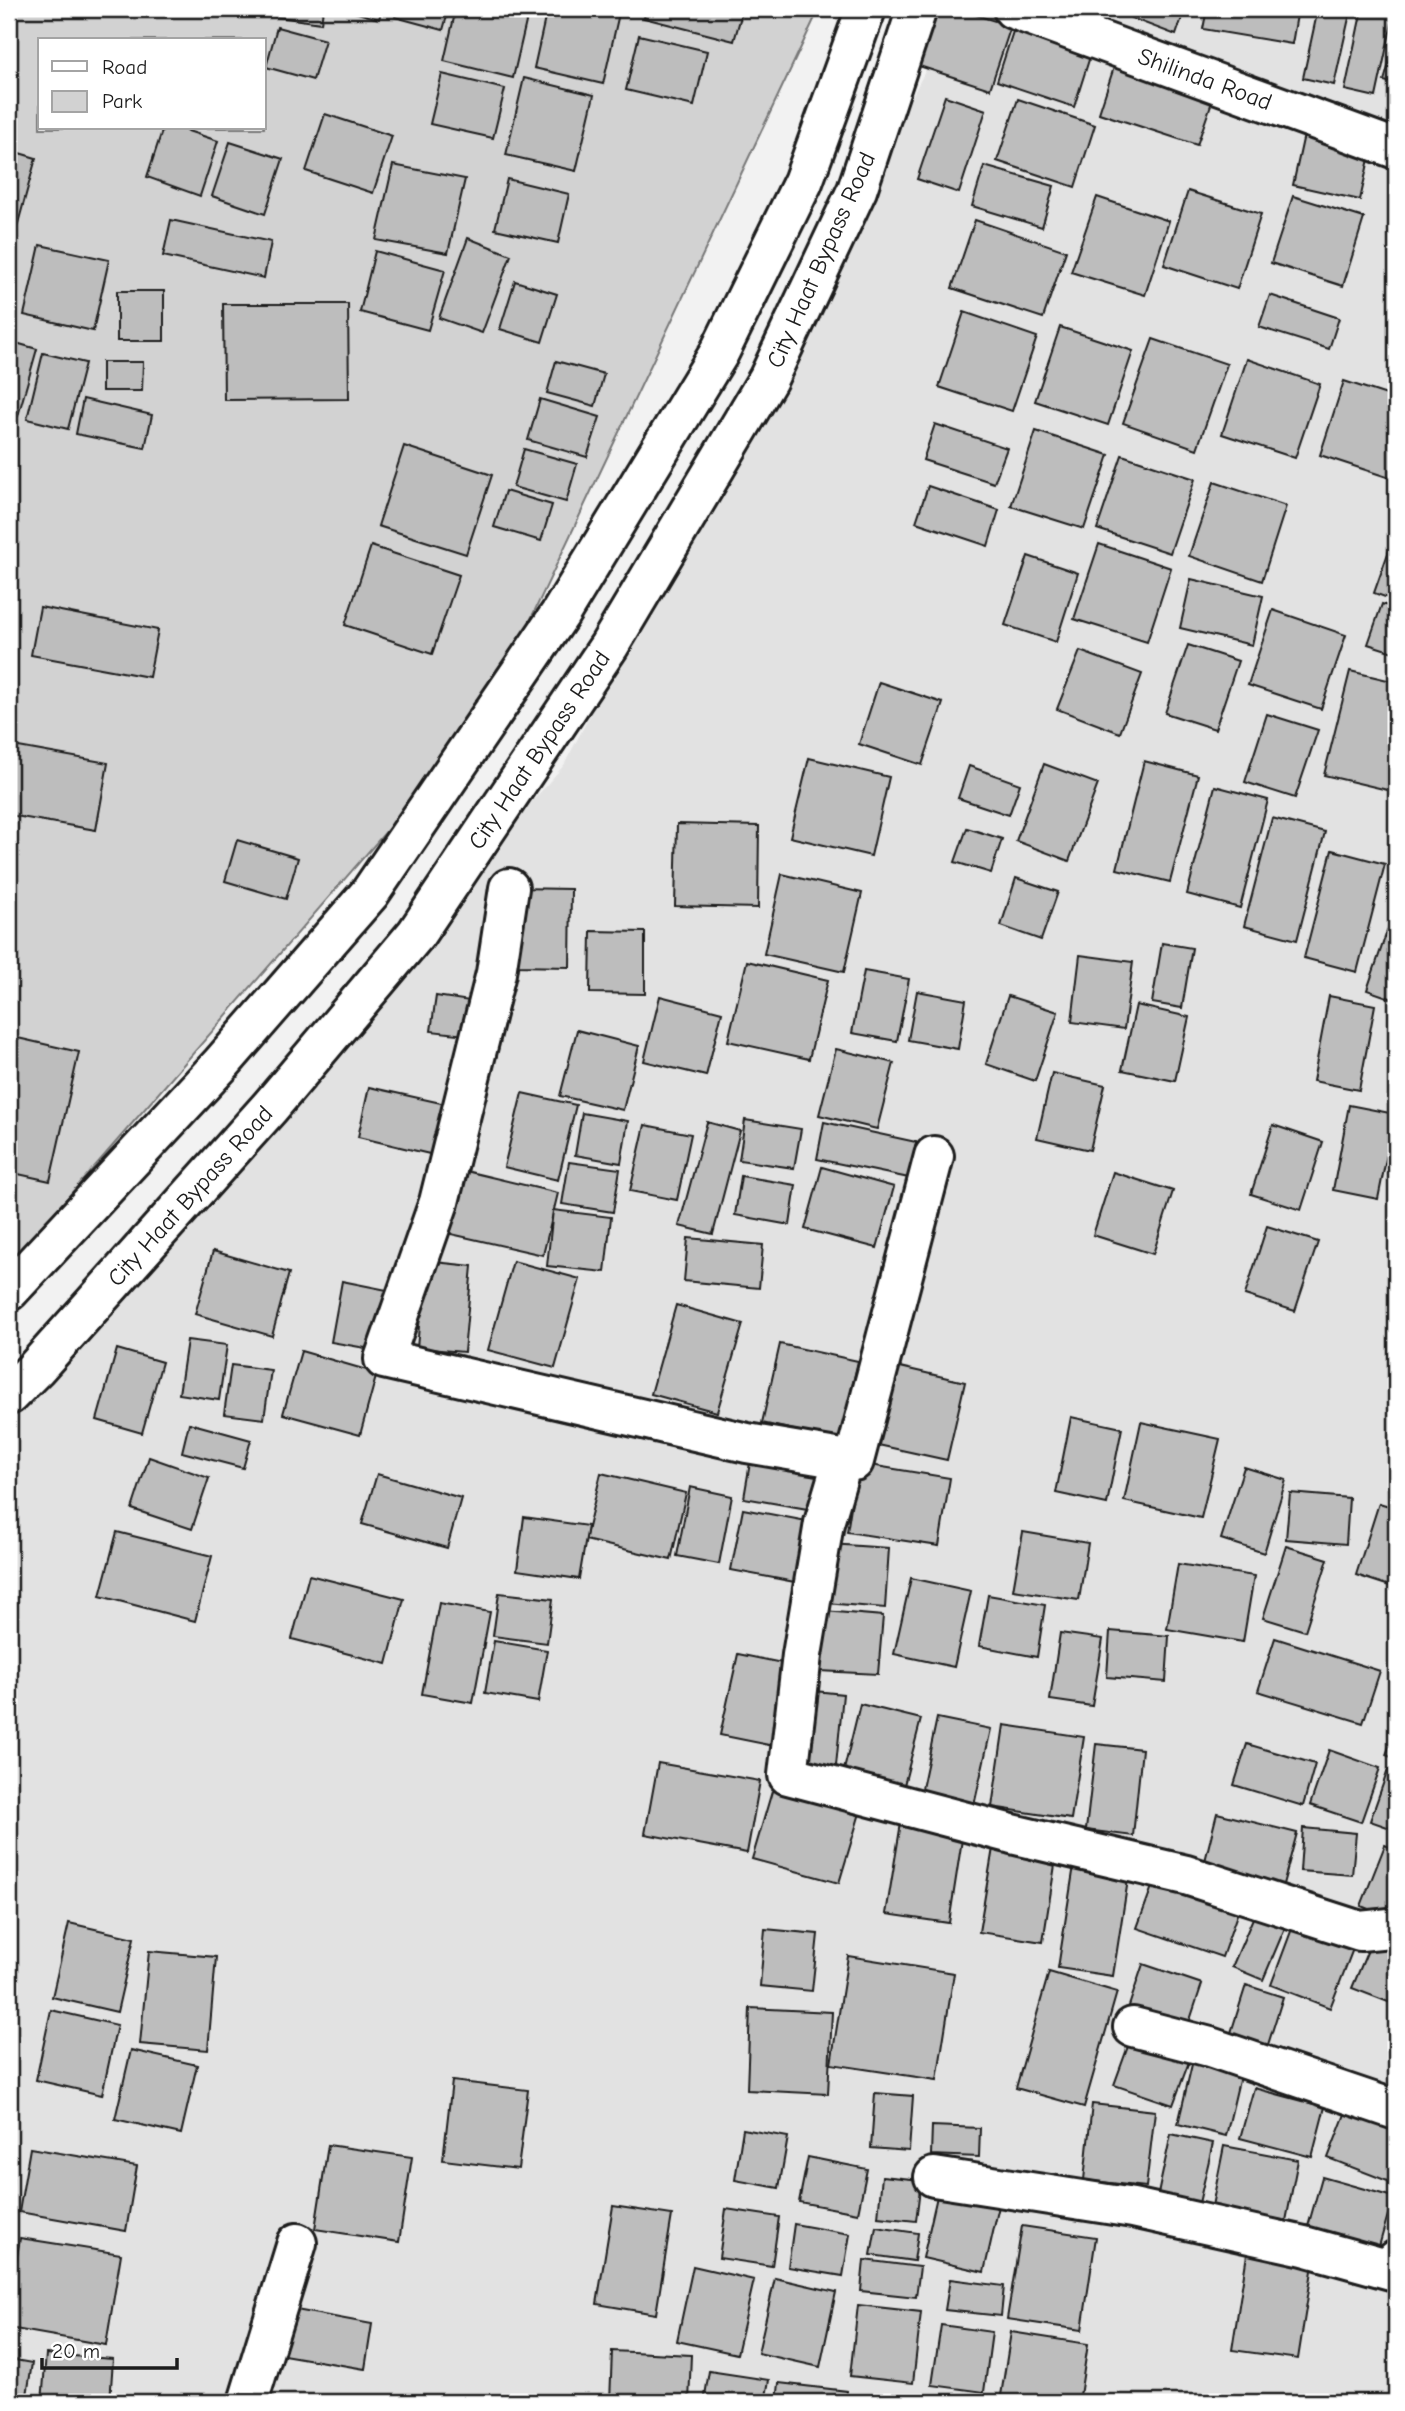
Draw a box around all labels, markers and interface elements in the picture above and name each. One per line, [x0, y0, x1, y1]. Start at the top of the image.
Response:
legend [38, 38, 266, 130]
street label: Shilinda Road [1134, 42, 1276, 116]
text: Road [102, 55, 147, 79]
text: Park [102, 89, 142, 113]
street label: City Haat Bypass Road [761, 148, 881, 372]
street label: City Haat Bypass Road [462, 645, 616, 855]
street label: City Haat Bypass Road [102, 1100, 278, 1292]
scale bar [42, 2327, 177, 2371]
text: 20 m [52, 2339, 100, 2363]

